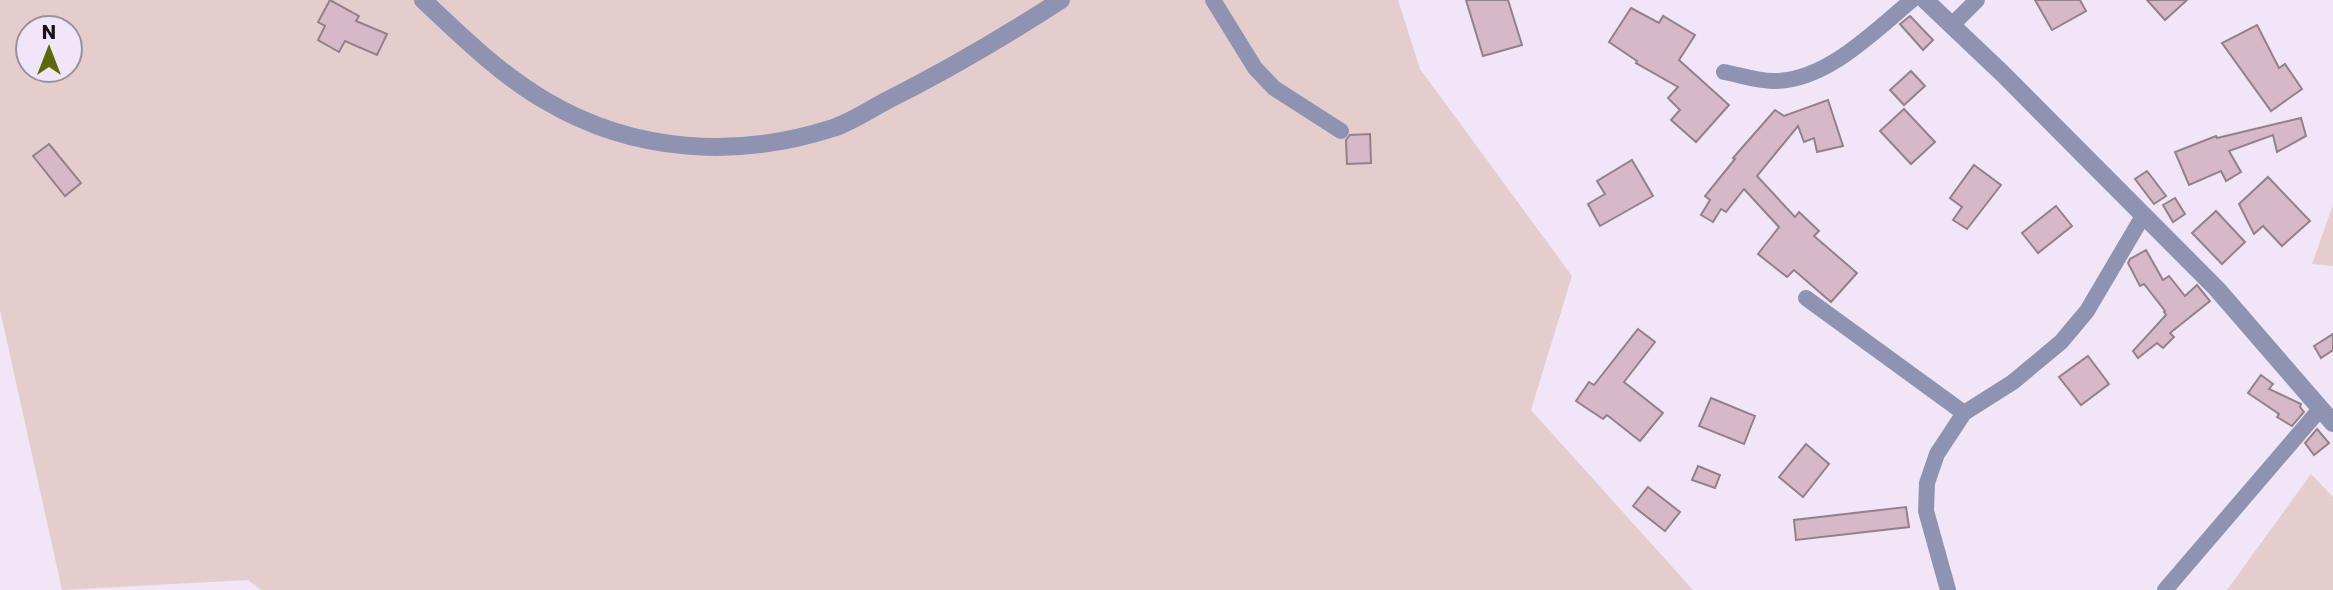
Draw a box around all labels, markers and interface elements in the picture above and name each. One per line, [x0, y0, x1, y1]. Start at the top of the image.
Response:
north arrow [14, 14, 84, 84]
text: N [42, 19, 56, 46]

